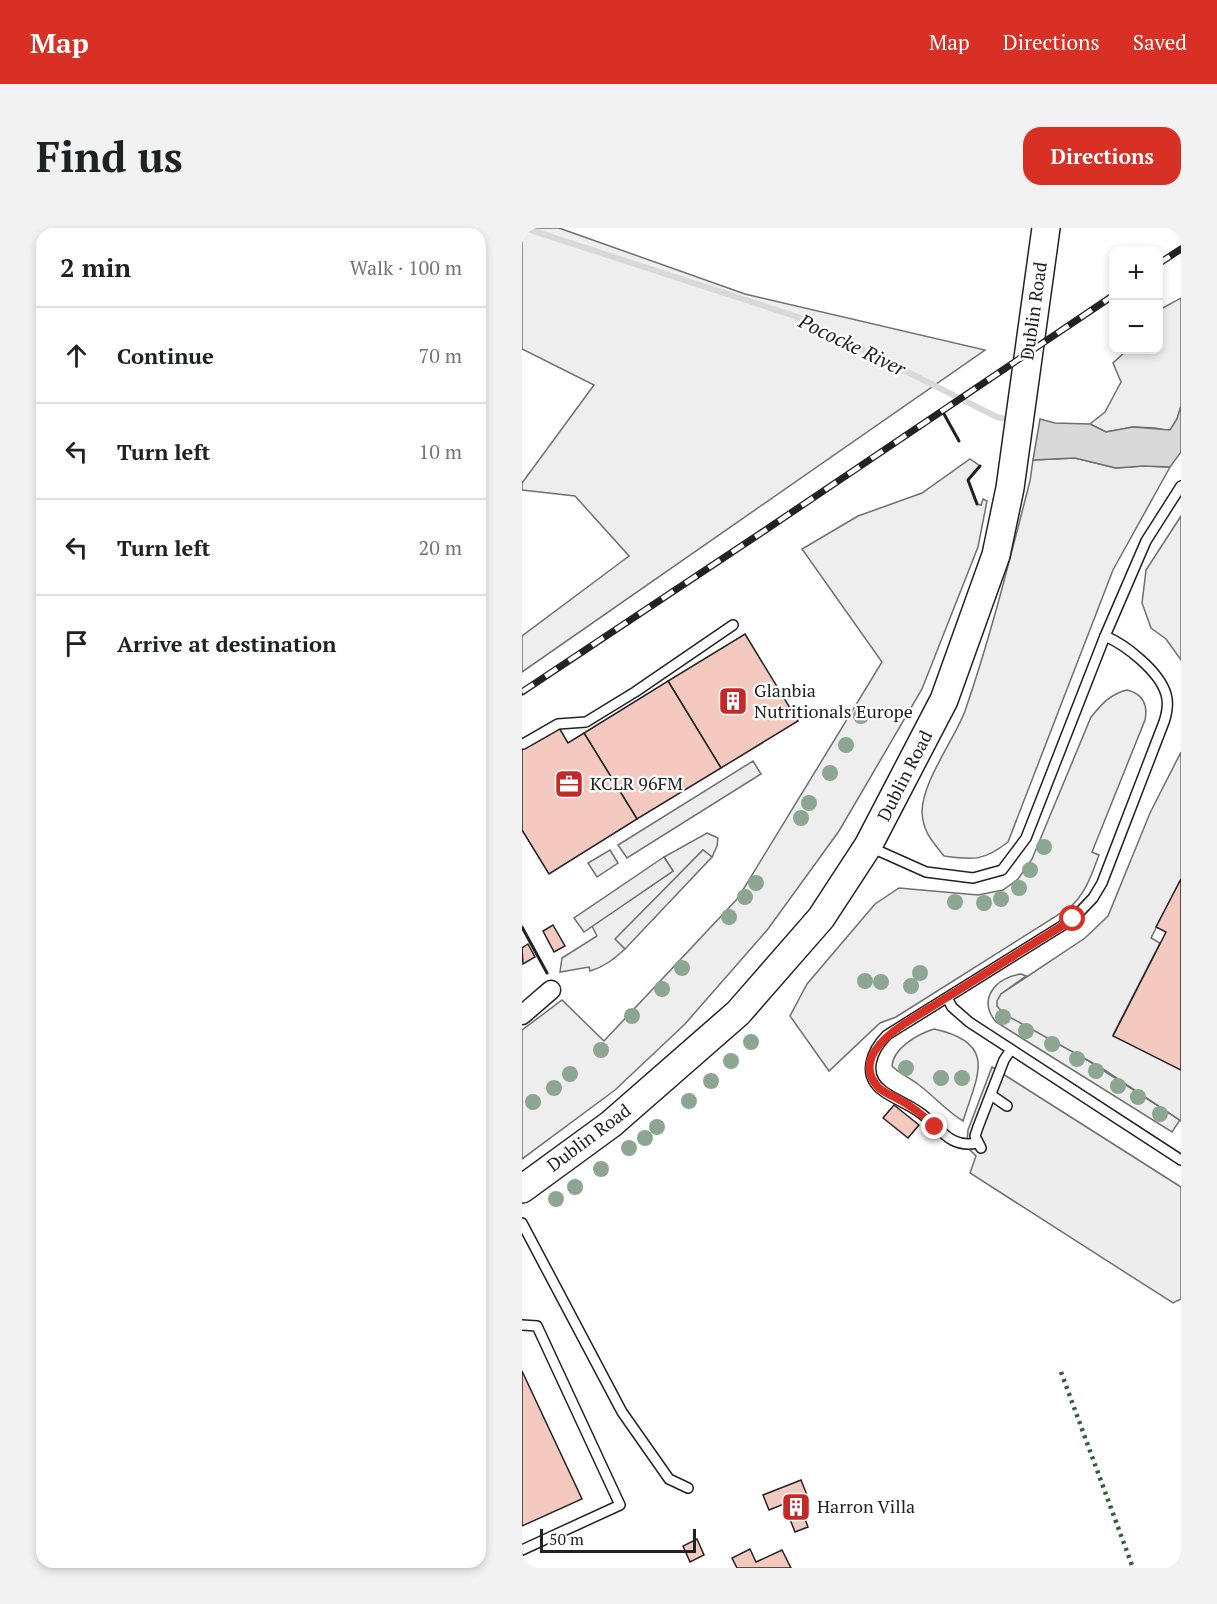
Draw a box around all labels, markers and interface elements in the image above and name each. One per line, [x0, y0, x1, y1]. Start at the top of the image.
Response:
text: Map [30, 24, 89, 61]
text: Map [929, 28, 970, 56]
text: Directions [1003, 28, 1100, 56]
text: Saved [1133, 28, 1187, 56]
button: Directions [1023, 127, 1181, 185]
text: Find us [36, 128, 183, 184]
map controls [1109, 246, 1163, 354]
button: + [1109, 246, 1163, 300]
text: 2 min [60, 250, 131, 284]
text: Walk · 100 m [350, 254, 462, 281]
street label: Dublin Road [1014, 260, 1052, 362]
button: − [1109, 300, 1163, 354]
water label: Pococke River [793, 307, 911, 383]
icon: ahead [60, 339, 93, 372]
text: Continue [117, 341, 214, 370]
text: 70 m [419, 342, 462, 369]
icon: left [60, 435, 93, 468]
text: Turn left [117, 437, 210, 466]
text: 10 m [419, 438, 462, 465]
icon: left [60, 531, 93, 564]
text: Turn left [117, 533, 210, 562]
text: 20 m [419, 534, 462, 561]
icon: arrive [60, 627, 93, 660]
text: Arrive at destination [117, 629, 336, 658]
place label: Glanbia Nutritionals Europe [754, 678, 913, 723]
building icon: Glanbia Nutritionals Europe [717, 685, 749, 717]
street label: Dublin Road [871, 726, 937, 825]
office icon: KCLR 96FM [553, 768, 585, 800]
place label: KCLR 96FM [590, 771, 683, 795]
route start [1059, 905, 1085, 931]
street label: Dublin Road [542, 1098, 635, 1177]
route end [921, 1113, 947, 1139]
building icon: Harron Villa [780, 1491, 812, 1523]
place label: Harron Villa [817, 1494, 915, 1518]
scale bar [540, 1526, 696, 1554]
text: 50 m [549, 1528, 584, 1550]

